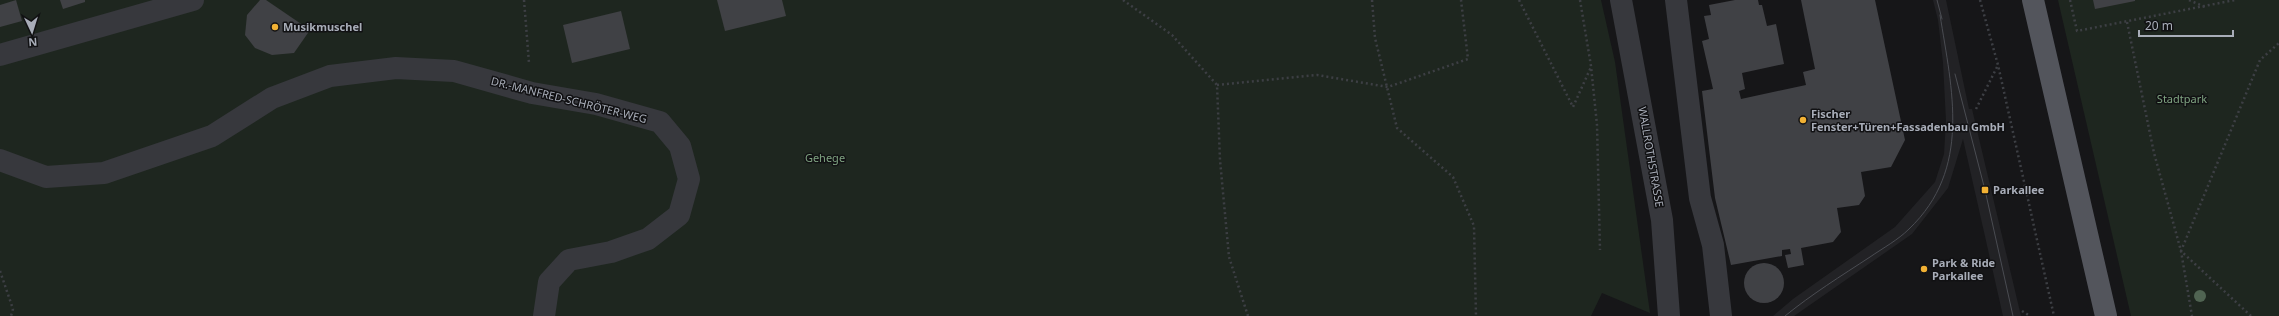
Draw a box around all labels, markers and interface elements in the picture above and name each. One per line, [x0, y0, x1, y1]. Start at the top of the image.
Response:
north arrow [12, 12, 52, 52]
scale bar [2139, 12, 2233, 38]
text: 20 m [2145, 17, 2173, 34]
place label: Musikmuschel [283, 19, 362, 34]
marker: Musikmuschel [270, 22, 280, 32]
text: N [28, 35, 38, 50]
street label: DR.-MANFRED-SCHRÖTER-WEG [490, 73, 649, 126]
park label: Stadtpark [2157, 91, 2207, 106]
street label: WALLROTHSTRASSE [1635, 105, 1668, 208]
place label: Fischer Fenster+Türen+Fassadenbau GmbH [1811, 106, 2005, 134]
marker: Fischer Fenster+Türen+Fassadenbau GmbH [1798, 115, 1808, 125]
park label: Gehege [805, 150, 845, 165]
place label: Parkallee [1993, 182, 2045, 197]
marker: Parkallee [1980, 185, 1990, 195]
place label: Park & Ride Parkallee [1932, 255, 1996, 283]
marker: Park & Ride Parkallee [1919, 264, 1929, 274]

